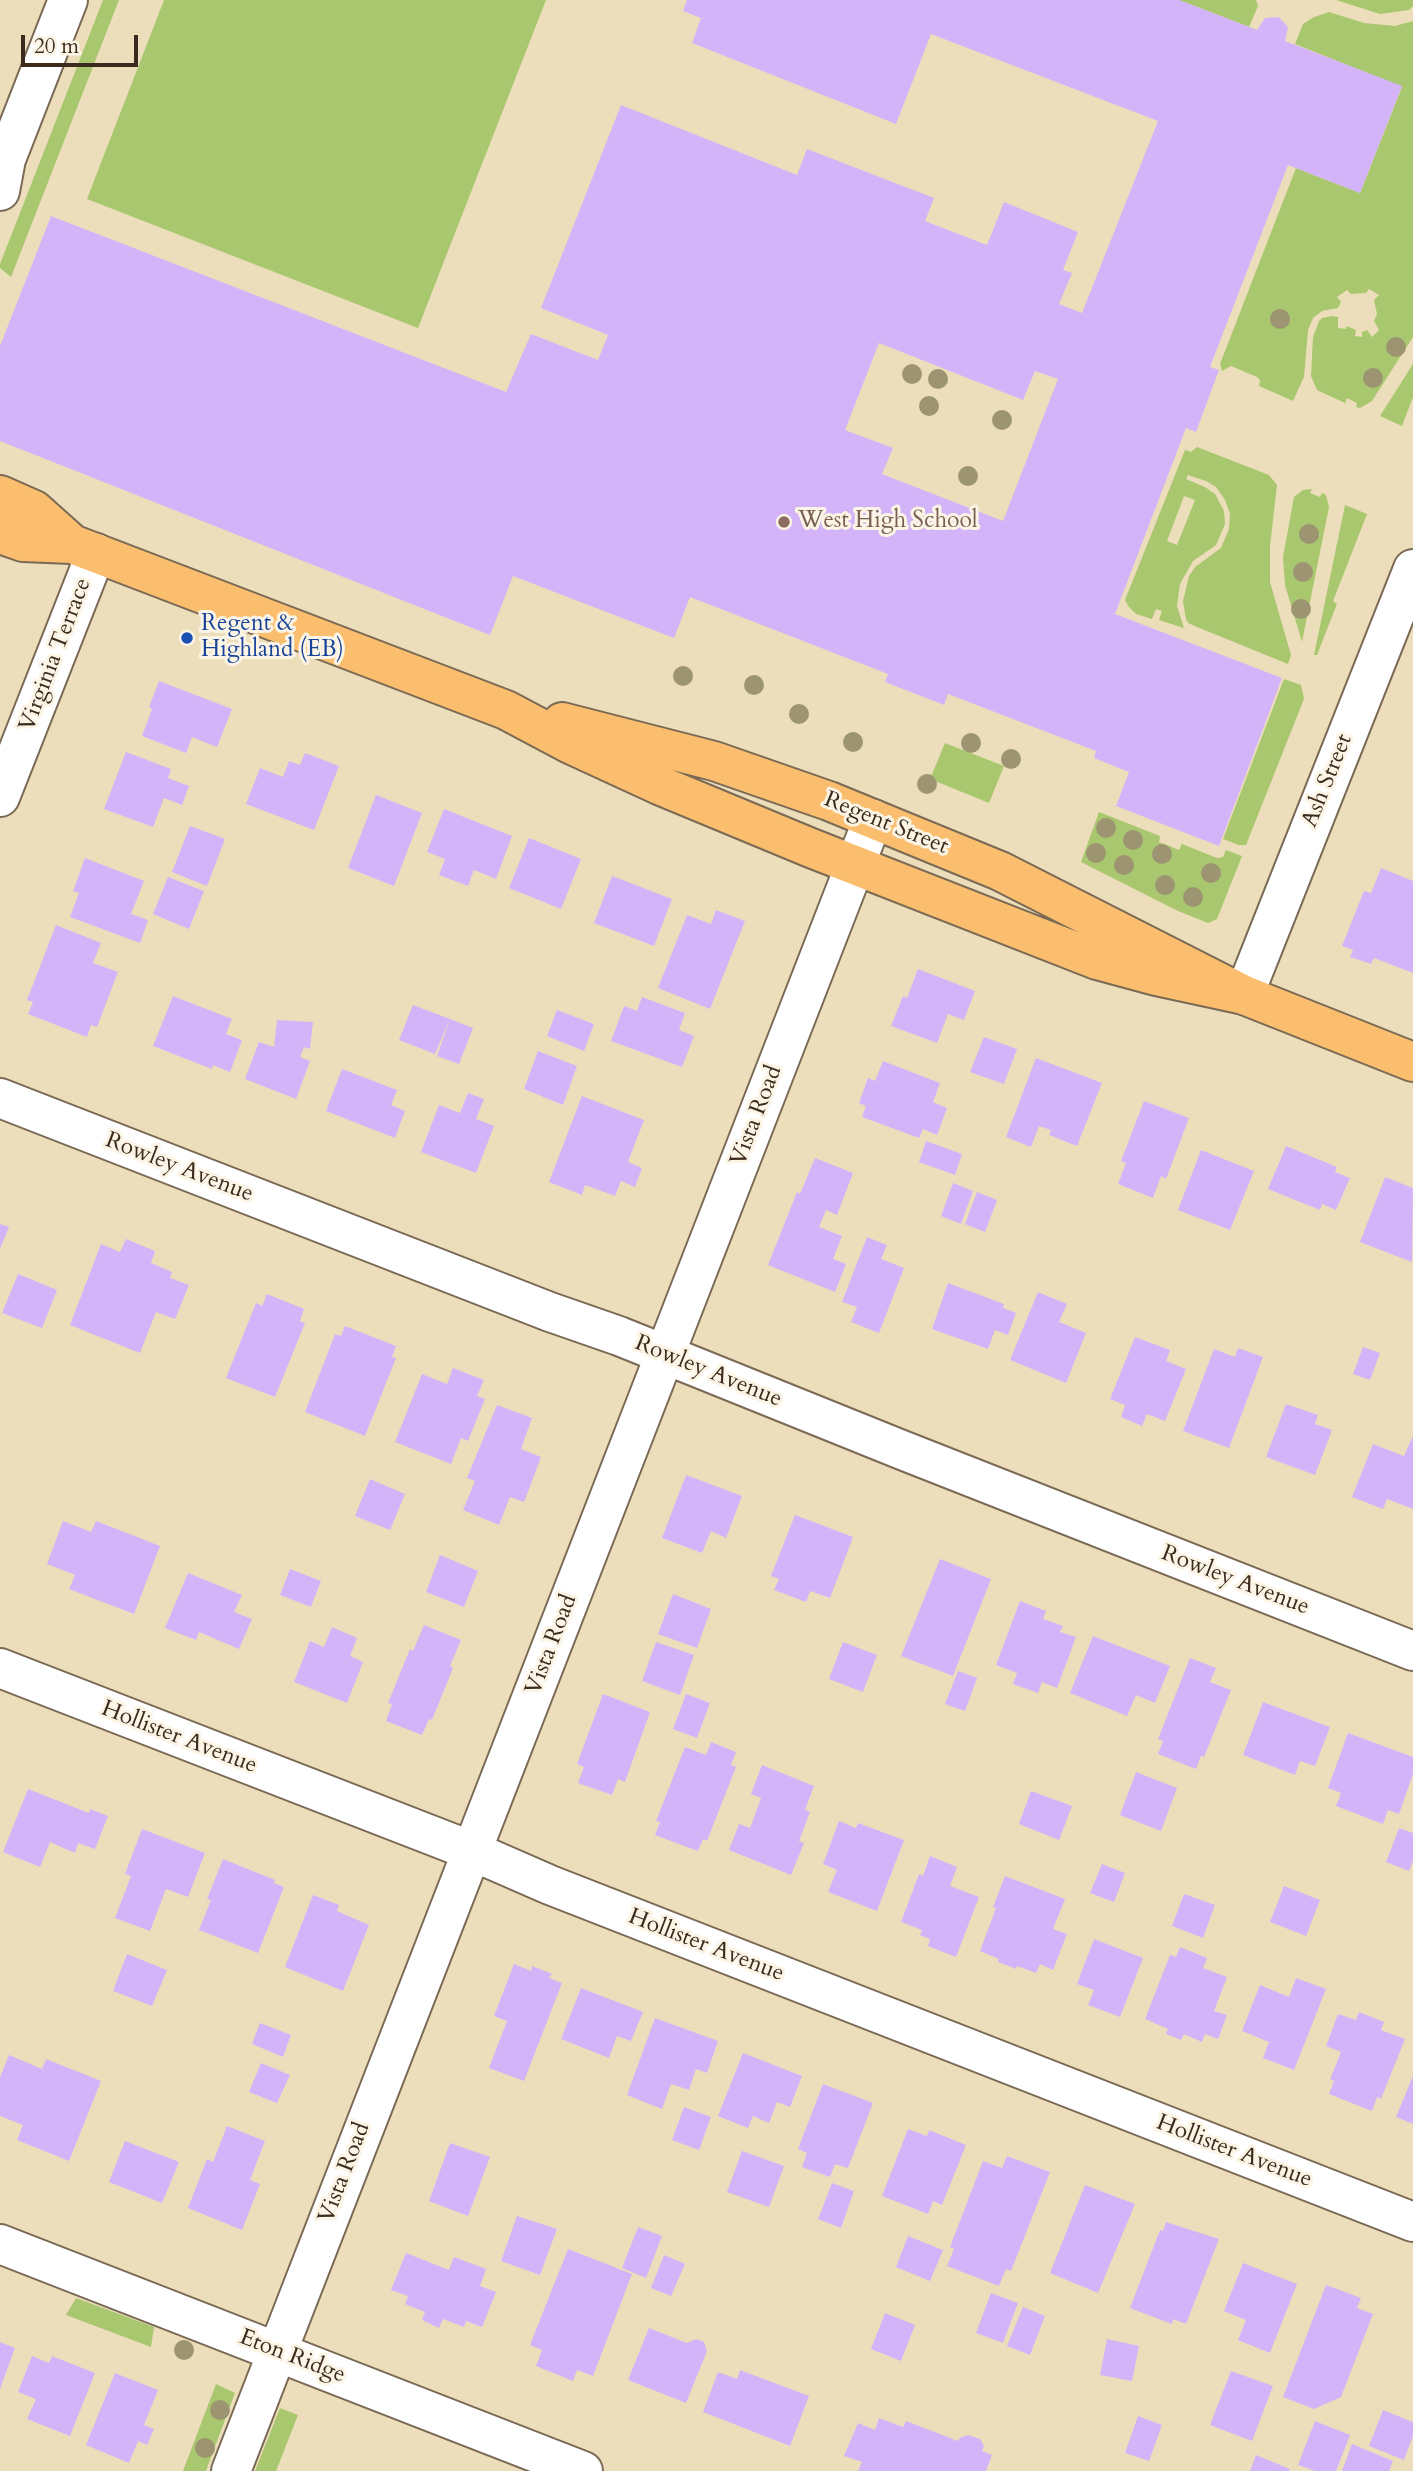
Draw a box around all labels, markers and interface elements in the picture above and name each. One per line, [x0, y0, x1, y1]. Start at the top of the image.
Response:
scale bar [24, 21, 142, 65]
text: 20 m [34, 32, 79, 61]
place label: West High School [798, 508, 978, 536]
marker: West High School [776, 514, 792, 530]
street label: Virginia Terrace [14, 575, 98, 735]
place label: Regent & Highland (EB) [201, 611, 344, 665]
marker: Regent & Highland (EB) [179, 630, 195, 646]
street label: Ash Street [1297, 730, 1359, 832]
street label: Regent Street [820, 787, 952, 861]
street label: Vista Road [725, 1062, 789, 1170]
street label: Rowley Avenue [101, 1127, 257, 1209]
street label: Rowley Avenue [631, 1330, 785, 1414]
street label: Rowley Avenue [1157, 1540, 1313, 1622]
street label: Vista Road [520, 1591, 584, 1699]
street label: Hollister Avenue [97, 1696, 261, 1780]
street label: Hollister Avenue [624, 1904, 788, 1988]
street label: Hollister Avenue [1152, 2110, 1316, 2194]
street label: Vista Road [313, 2119, 377, 2227]
street label: Eton Ridge [235, 2324, 349, 2390]

